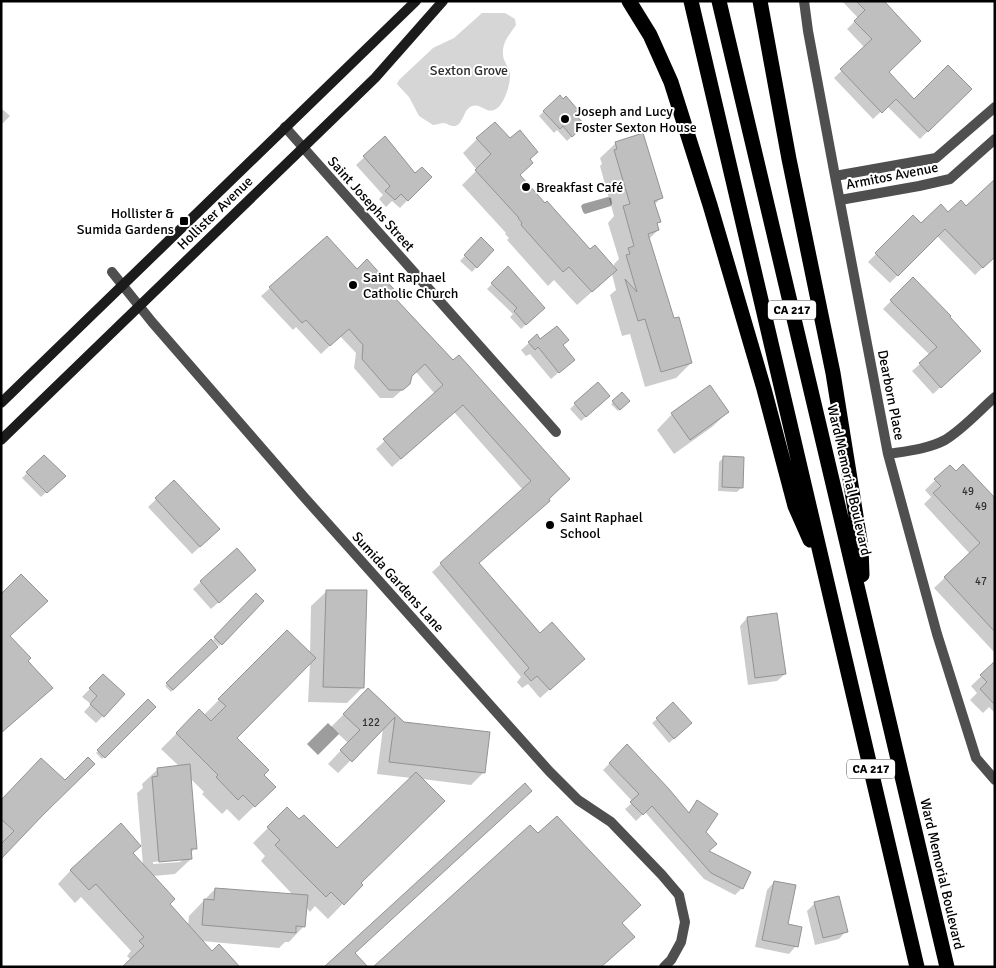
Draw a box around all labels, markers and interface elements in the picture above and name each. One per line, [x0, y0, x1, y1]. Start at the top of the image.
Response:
park label: Sexton Grove [430, 62, 508, 79]
place label: Joseph and Lucy Foster Sexton House [575, 103, 697, 136]
marker: Joseph and Lucy Foster Sexton House [559, 113, 571, 125]
street label: Saint Josephs Street [324, 153, 418, 255]
street label: Armitos Avenue [844, 159, 940, 193]
street label: Hollister Avenue [174, 173, 256, 253]
place label: Breakfast Café [536, 179, 623, 196]
marker: Breakfast Café [520, 181, 532, 193]
place label: Hollister & Sumida Gardens [77, 205, 174, 238]
marker: Hollister & Sumida Gardens [178, 215, 190, 227]
place label: Saint Raphael Catholic Church [363, 269, 458, 302]
marker: Saint Raphael Catholic Church [347, 279, 359, 291]
road number: CA 217 [768, 300, 816, 320]
street label: Dearborn Place [874, 348, 908, 442]
street label: Ward Memorial Boulevard [823, 403, 875, 557]
house number: 49 [962, 485, 974, 498]
house number: 49 [975, 500, 987, 513]
place label: Saint Raphael School [560, 509, 643, 542]
marker: Saint Raphael School [544, 519, 556, 531]
street label: Sumida Gardens Lane [348, 528, 448, 636]
house number: 47 [975, 575, 987, 588]
house number: 122 [362, 716, 380, 729]
road number: CA 217 [847, 760, 895, 779]
street label: Ward Memorial Boulevard [916, 797, 968, 951]

